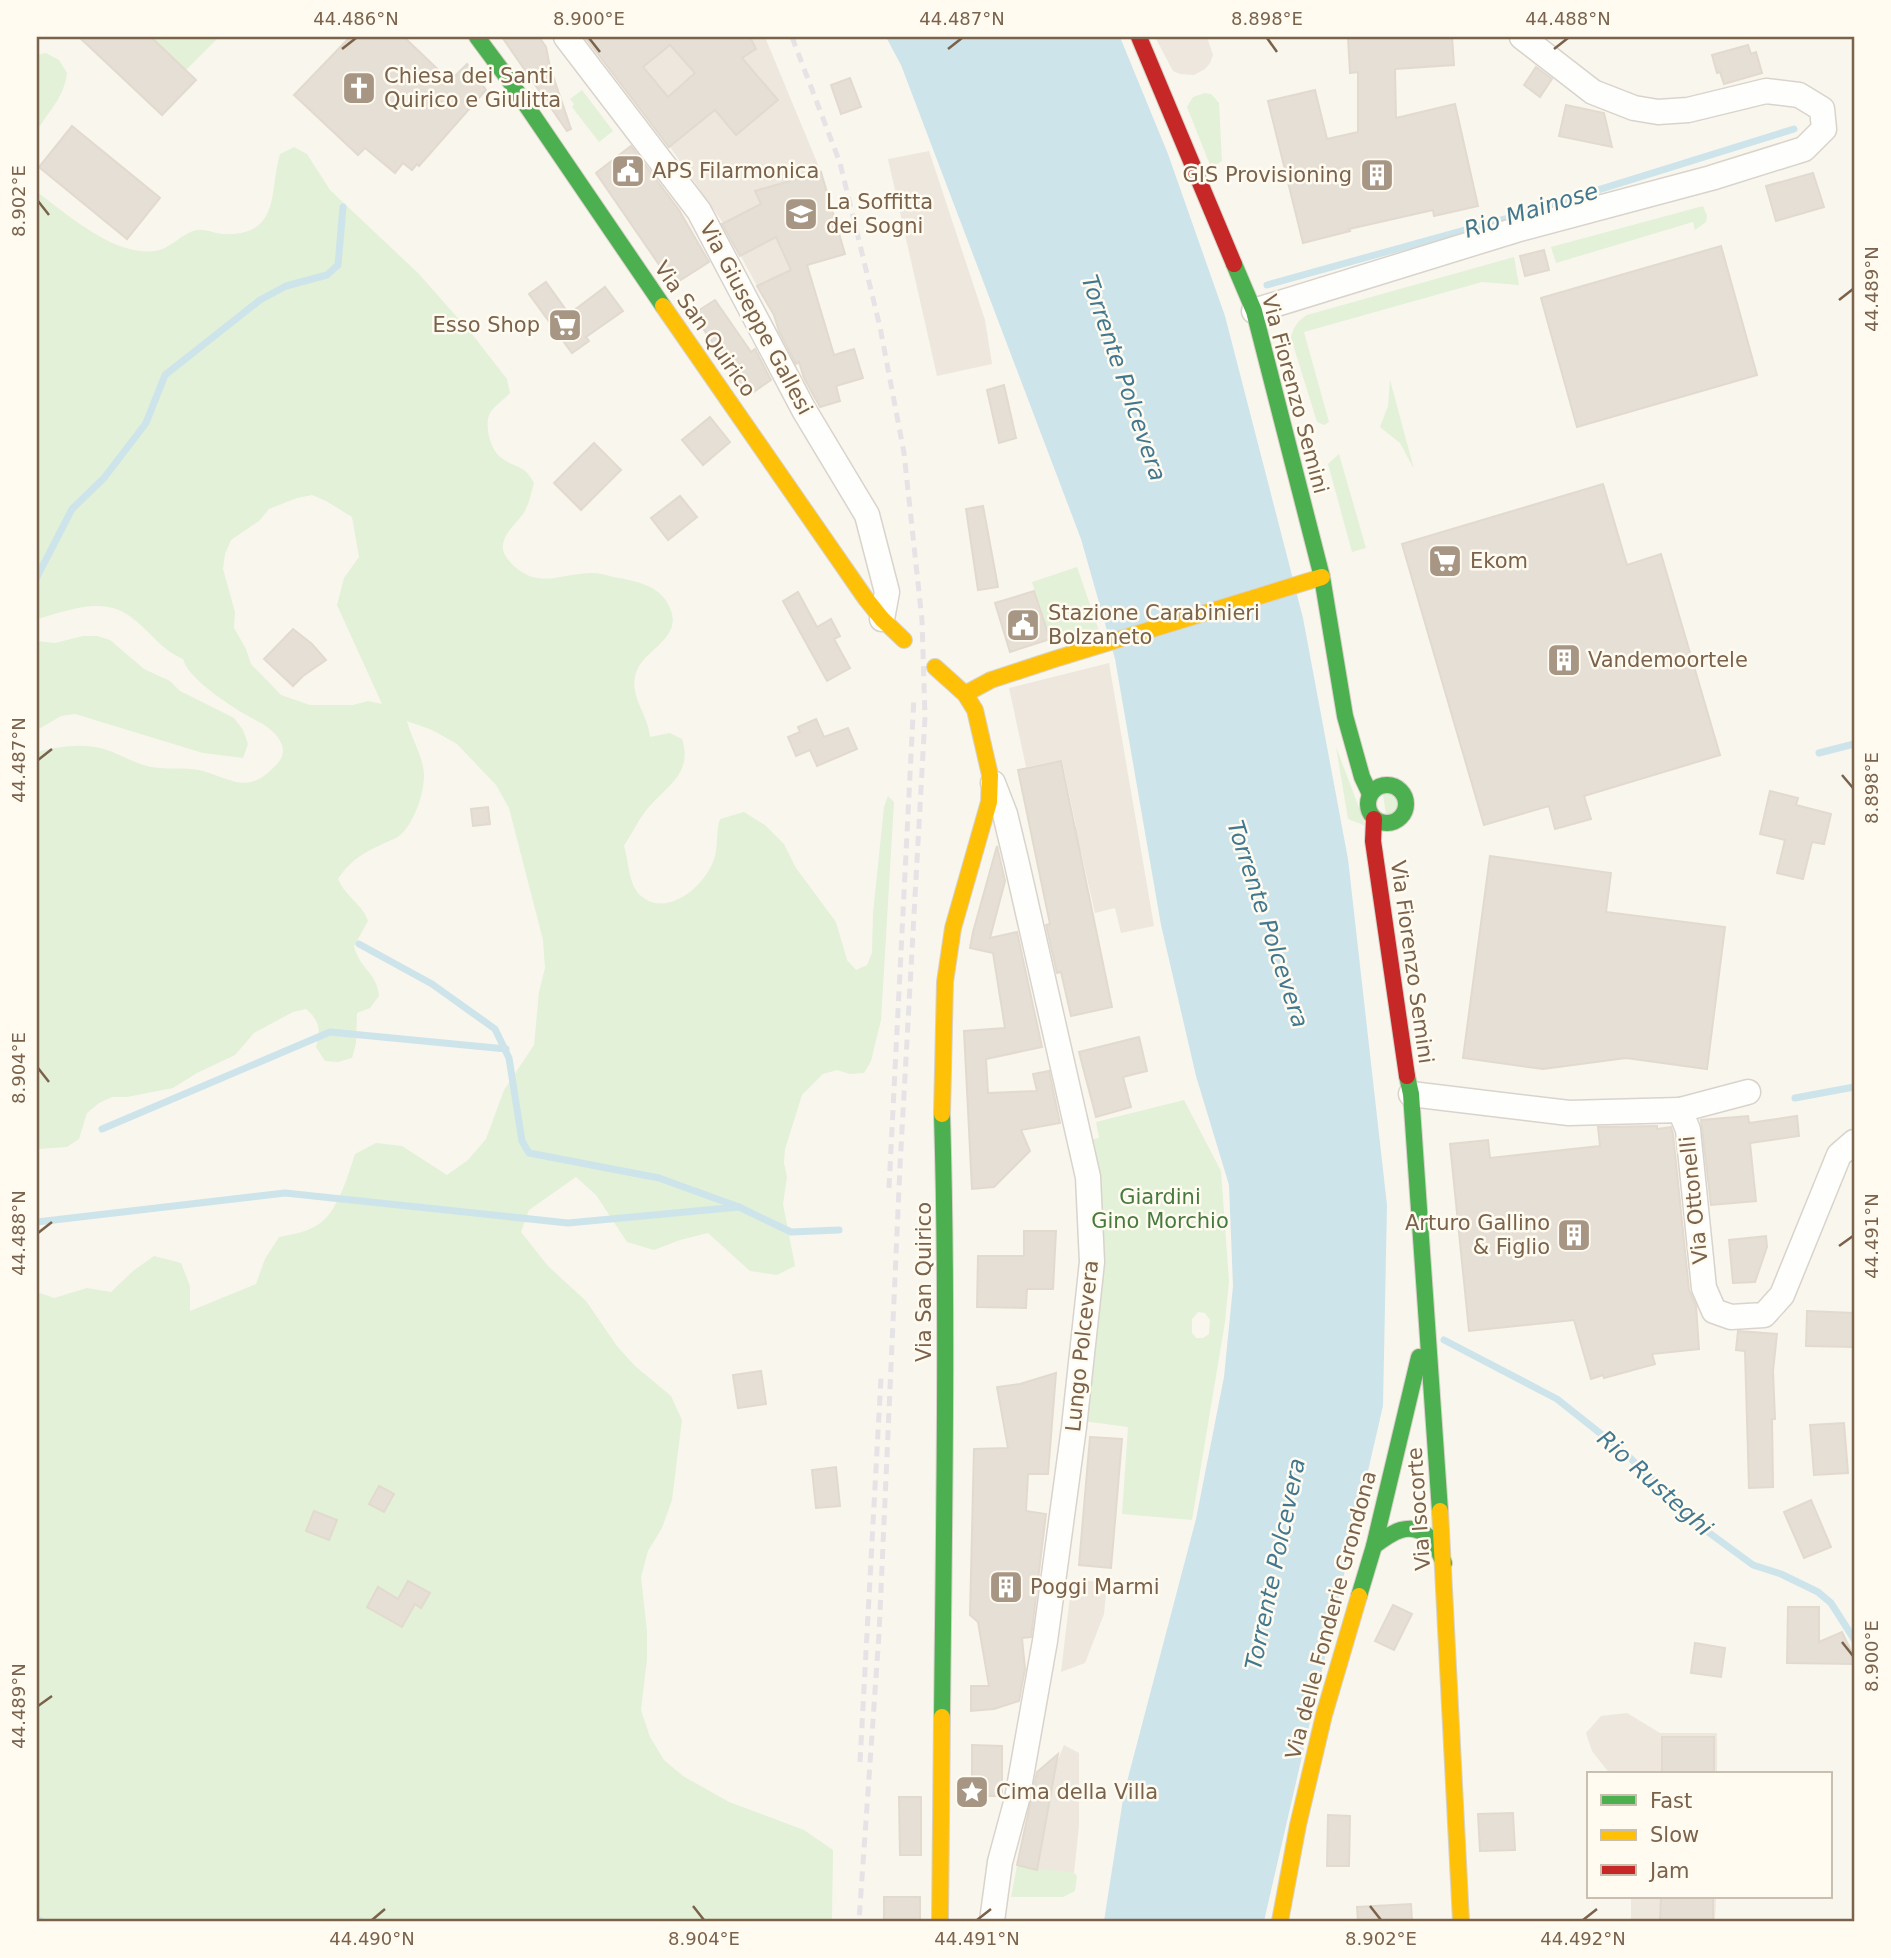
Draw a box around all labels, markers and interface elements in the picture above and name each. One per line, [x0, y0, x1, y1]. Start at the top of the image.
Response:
text: 44.486°N [313, 8, 399, 29]
text: 8.900°E [553, 8, 625, 29]
text: 44.487°N [919, 8, 1005, 29]
text: 8.898°E [1231, 8, 1303, 29]
text: 44.488°N [1525, 8, 1611, 29]
place label: Chiesa dei Santi Quirico e Giulitta [384, 64, 561, 112]
church icon: Chiesa dei Santi Quirico e Giulitta [340, 69, 378, 107]
public building icon: APS Filarmonica [609, 152, 647, 190]
building icon: GIS Provisioning [1358, 156, 1396, 194]
place label: APS Filarmonica [652, 159, 819, 183]
place label: GIS Provisioning [1183, 163, 1352, 187]
text: 8.902°E [8, 165, 29, 237]
water label: Rio Mainose [1461, 177, 1601, 243]
place label: La Soffitta dei Sogni [826, 190, 933, 238]
school or university icon: La Soffitta dei Sogni [782, 195, 820, 233]
street label: Via Giuseppe Gallesi [695, 217, 817, 419]
text: 44.489°N [1861, 246, 1882, 332]
street label: Via San Quirico [649, 257, 761, 401]
water label: Torrente Polcevera [1077, 272, 1171, 484]
street label: Via Fiorenzo Semini [1257, 292, 1333, 496]
supermarket icon: Esso Shop [546, 306, 584, 344]
place label: Esso Shop [433, 313, 540, 337]
supermarket icon: Ekom [1426, 542, 1464, 580]
place label: Ekom [1470, 549, 1528, 573]
place label: Stazione Carabinieri Bolzaneto [1048, 601, 1260, 649]
public building icon: Stazione Carabinieri Bolzaneto [1004, 606, 1042, 644]
building icon: Vandemoortele [1545, 641, 1583, 679]
place label: Vandemoortele [1588, 648, 1748, 672]
text: 44.487°N [8, 717, 29, 803]
text: 8.898°E [1861, 752, 1882, 824]
water label: Torrente Polcevera [1222, 817, 1314, 1031]
street label: Via Fiorenzo Semini [1386, 859, 1438, 1065]
text: 8.904°E [8, 1032, 29, 1104]
street label: Via Ottonelli [1675, 1135, 1713, 1265]
park label: Giardini Gino Morchio [1091, 1185, 1229, 1233]
text: 44.488°N [8, 1190, 29, 1276]
text: 44.491°N [1861, 1193, 1882, 1279]
street label: Via San Quirico [912, 1202, 936, 1362]
place label: Arturo Gallino & Figlio [1405, 1211, 1550, 1259]
building icon: Arturo Gallino & Figlio [1555, 1216, 1593, 1254]
street label: Lungo Polcevera [1061, 1259, 1103, 1433]
water label: Rio Rusteghi [1592, 1425, 1718, 1542]
street label: Via Isocorte [1403, 1447, 1435, 1571]
water label: Torrente Polcevera [1240, 1456, 1310, 1672]
street label: Via delle Fonderie Grondona [1281, 1468, 1381, 1762]
building icon: Poggi Marmi [987, 1568, 1025, 1606]
place label: Poggi Marmi [1030, 1575, 1159, 1599]
text: 8.900°E [1861, 1620, 1882, 1692]
text: 44.489°N [8, 1663, 29, 1749]
legend [1587, 1772, 1832, 1898]
place icon: Cima della Villa [953, 1773, 991, 1811]
place label: Cima della Villa [996, 1780, 1158, 1804]
text: Fast [1650, 1789, 1692, 1813]
text: Slow [1650, 1823, 1699, 1847]
text: Jam [1648, 1859, 1690, 1883]
text: 44.490°N [329, 1928, 415, 1949]
text: 8.904°E [668, 1928, 740, 1949]
text: 44.491°N [934, 1928, 1020, 1949]
text: 8.902°E [1345, 1928, 1417, 1949]
text: 44.492°N [1540, 1928, 1626, 1949]

